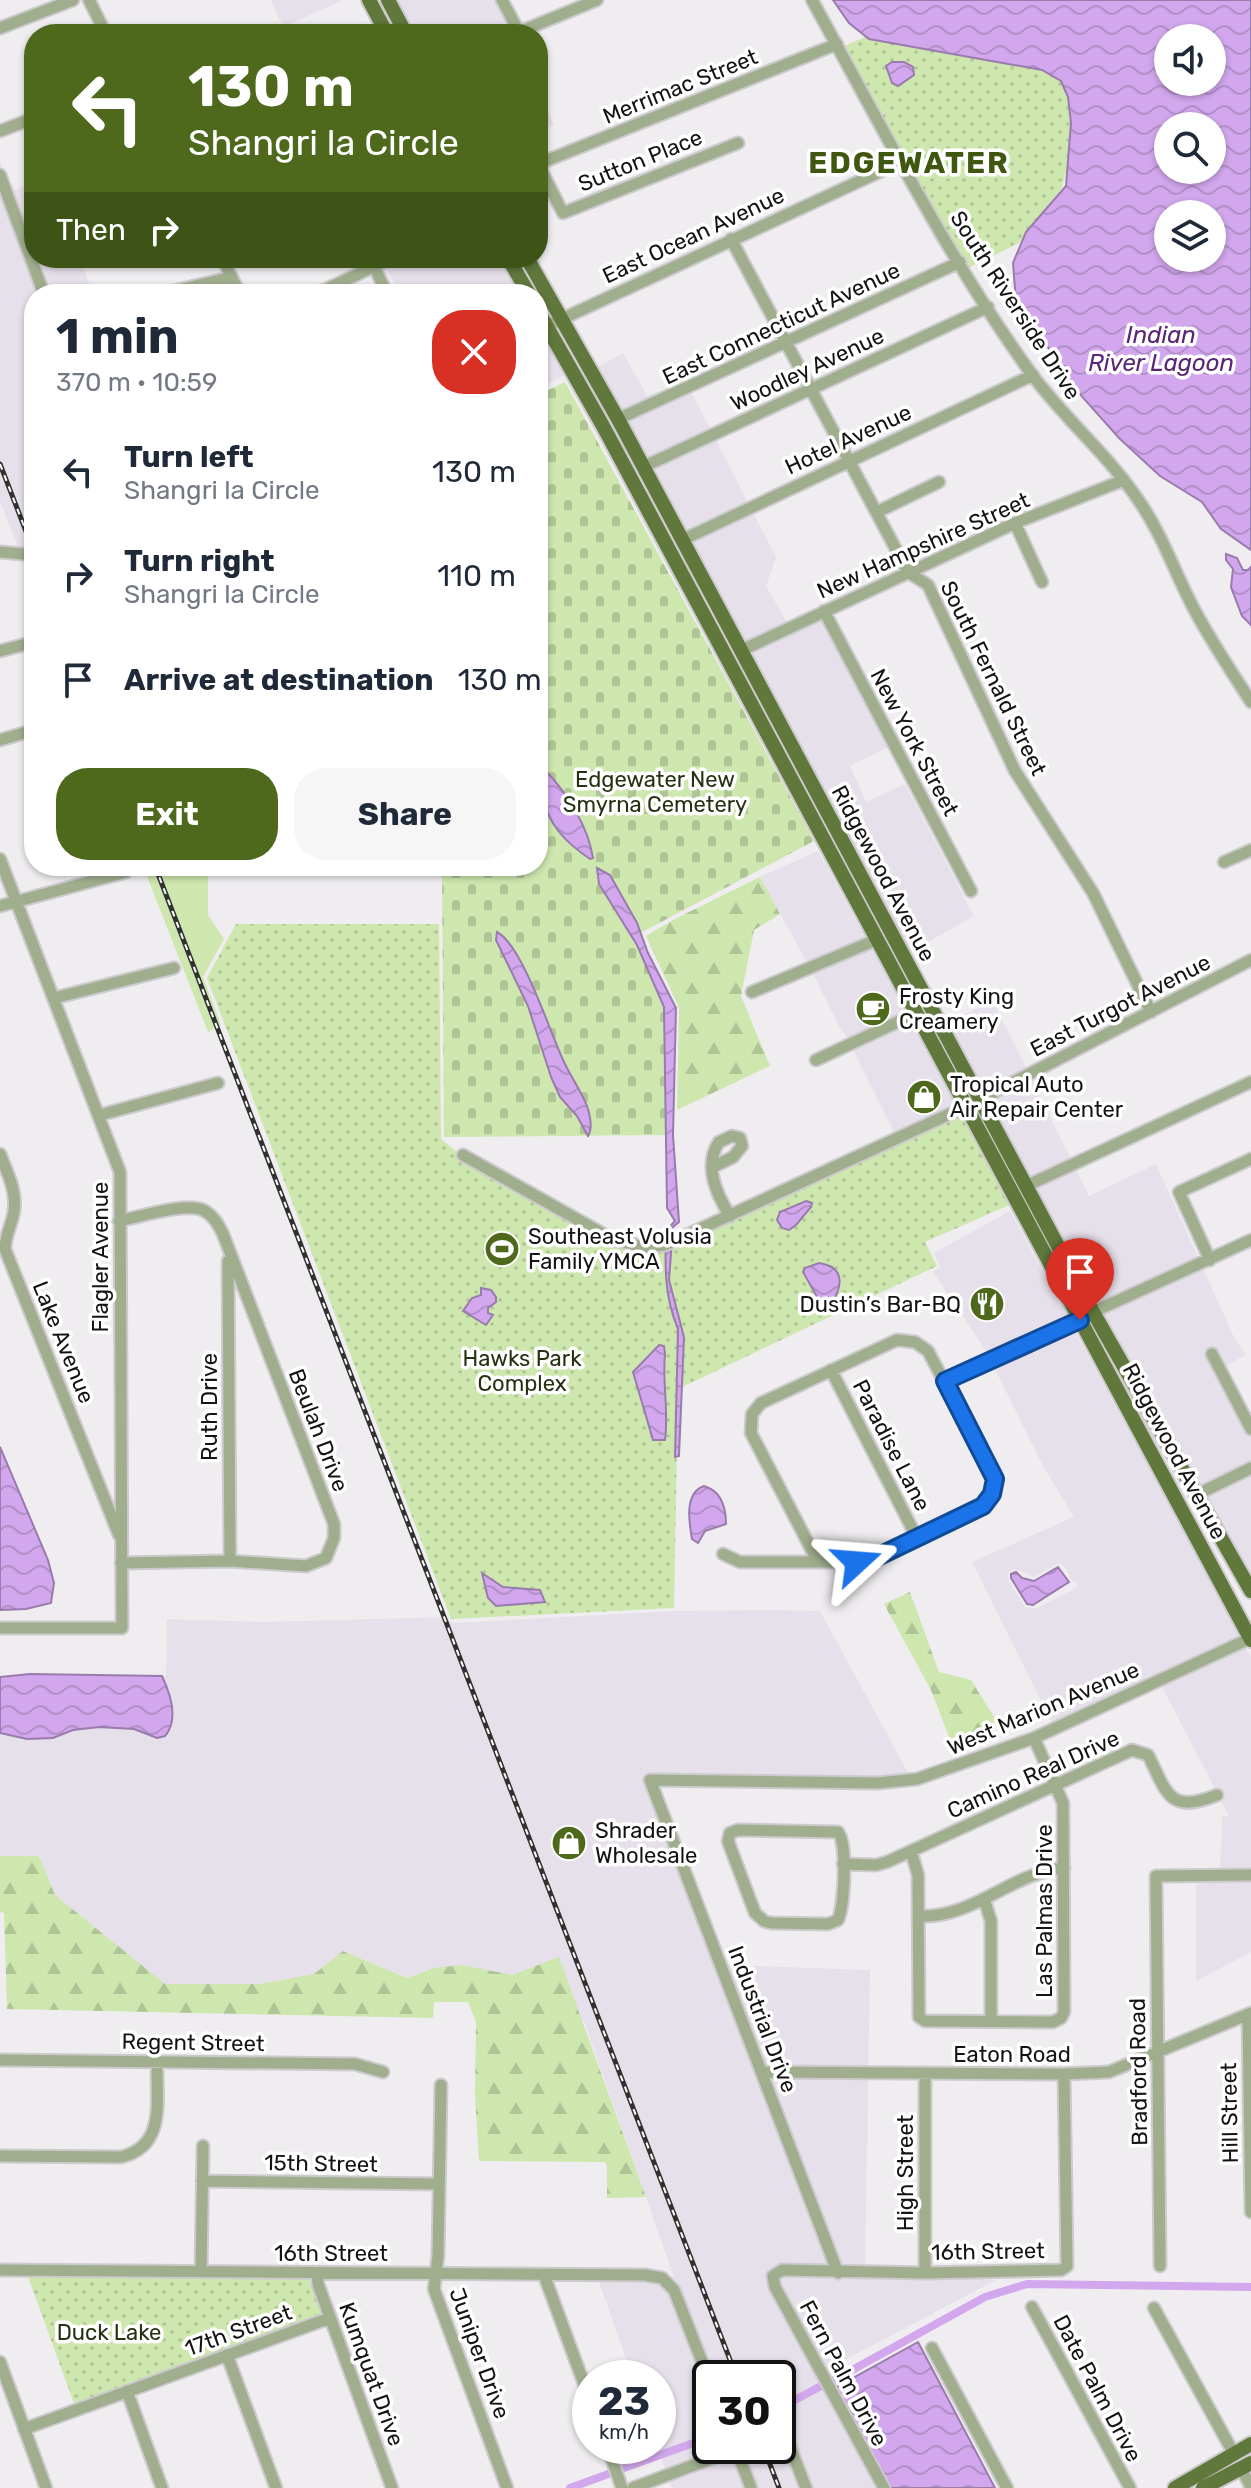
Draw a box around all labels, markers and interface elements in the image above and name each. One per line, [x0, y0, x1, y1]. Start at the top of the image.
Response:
map controls [1154, 24, 1226, 272]
button: sound [1154, 24, 1226, 96]
street label: Merrimac Street [599, 43, 762, 130]
text: 130 m [188, 54, 354, 120]
icon: left [56, 56, 160, 160]
button: search [1154, 112, 1226, 184]
text: Shangri la Circle [188, 121, 459, 164]
street label: Sutton Place [574, 123, 706, 198]
district label: EDGEWATER [808, 145, 1010, 181]
street label: East Ocean Avenue [598, 182, 788, 289]
button: layers [1154, 200, 1226, 272]
street label: South Riverside Drive [945, 206, 1087, 405]
icon: right [142, 208, 186, 252]
text: Then [56, 212, 126, 248]
street label: East Connecticut Avenue [658, 257, 904, 390]
text: 1 min [56, 308, 179, 365]
button: close [432, 310, 516, 394]
water label: Indian River Lagoon [1088, 321, 1234, 377]
street label: Woodley Avenue [726, 322, 888, 417]
text: 370 m · 10:59 [56, 367, 217, 398]
street label: Hotel Avenue [781, 398, 916, 481]
text: Turn left [124, 439, 254, 475]
icon: left [56, 450, 100, 494]
text: 130 m [432, 454, 516, 490]
text: Shangri la Circle [124, 475, 320, 506]
street label: New Hampshire Street [813, 486, 1034, 605]
text: Turn right [124, 543, 275, 579]
icon: right [56, 554, 100, 598]
text: 110 m [437, 558, 516, 594]
street label: South Fernald Street [935, 577, 1053, 780]
text: Shangri la Circle [124, 579, 320, 610]
icon: arrive [56, 658, 100, 702]
text: Arrive at destination [124, 662, 434, 698]
text: 130 m [458, 662, 542, 698]
street label: New York Street [864, 664, 965, 821]
park label: Edgewater New Smyrna Cemetery [563, 766, 747, 818]
button: Exit [56, 768, 278, 860]
button: Share [294, 768, 516, 860]
street label: Ridgewood Avenue [826, 781, 941, 966]
street label: East Turgot Avenue [1026, 948, 1215, 1063]
place label: Frosty King Creamery [899, 983, 1014, 1035]
cafe icon: Frosty King Creamery [854, 990, 892, 1028]
place label: Tropical Auto Air Repair Center [950, 1071, 1124, 1123]
shop icon: Tropical Auto Air Repair Center [905, 1078, 943, 1116]
street label: Flagler Avenue [87, 1182, 114, 1332]
place label: Southeast Volusia Family YMCA [528, 1223, 712, 1275]
sports icon: Southeast Volusia Family YMCA [483, 1230, 521, 1268]
pin [1046, 1238, 1114, 1320]
icon: arrive [1058, 1250, 1102, 1294]
street label: Lake Avenue [27, 1277, 100, 1407]
restaurant icon: Dustin’s Bar-BQ [968, 1285, 1006, 1323]
place label: Dustin’s Bar-BQ [800, 1291, 961, 1318]
park label: Hawks Park Complex [463, 1345, 582, 1397]
street label: Ruth Drive [196, 1353, 223, 1461]
street label: Ridgewood Avenue [1117, 1359, 1232, 1544]
street label: Beulah Drive [283, 1365, 354, 1495]
street label: Paradise Lane [847, 1375, 936, 1515]
position arrow [815, 1520, 899, 1604]
street label: West Marion Avenue [943, 1656, 1143, 1761]
street label: Camino Real Drive [943, 1724, 1123, 1825]
place label: Shrader Wholesale [595, 1817, 697, 1869]
shop icon: Shrader Wholesale [550, 1824, 588, 1862]
street label: Las Palmas Drive [1031, 1824, 1058, 1998]
street label: Industrial Drive [722, 1942, 803, 2096]
street label: Bradford Road [1124, 1998, 1153, 2146]
street label: Regent Street [121, 2028, 265, 2057]
street label: Eaton Road [953, 2041, 1071, 2068]
street label: Hill Street [1215, 2062, 1244, 2164]
street label: High Street [892, 2114, 919, 2231]
street label: 15th Street [264, 2149, 378, 2178]
street label: 16th Street [931, 2237, 1045, 2266]
street label: 16th Street [274, 2240, 388, 2267]
street label: Juniper Drive [443, 2284, 516, 2422]
street label: Fern Palm Drive [794, 2296, 893, 2451]
street label: 17th Street [181, 2299, 296, 2362]
street label: Kumquat Drive [333, 2299, 410, 2450]
street label: Date Palm Drive [1047, 2310, 1148, 2466]
park label: Duck Lake [57, 2319, 161, 2346]
speed limit sign: 30 [692, 2360, 796, 2464]
text: 23 [598, 2378, 650, 2425]
text: km/h [599, 2420, 649, 2444]

